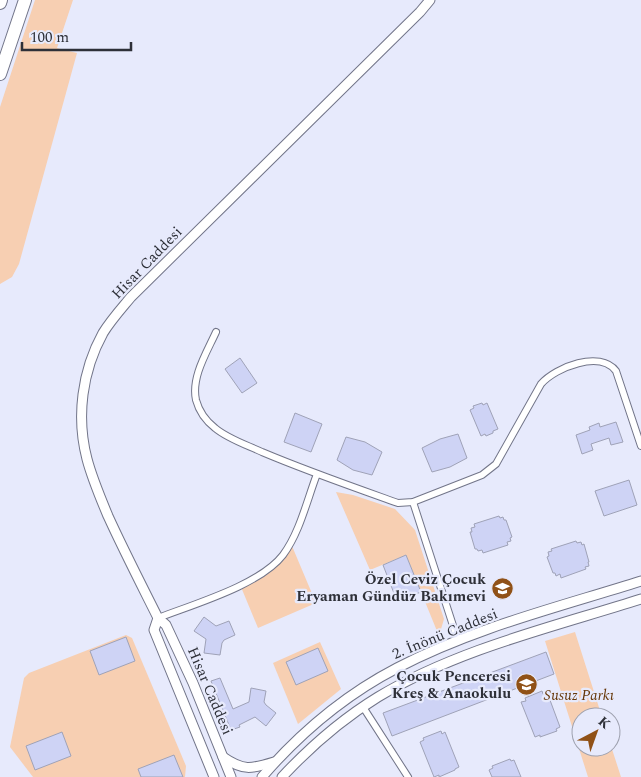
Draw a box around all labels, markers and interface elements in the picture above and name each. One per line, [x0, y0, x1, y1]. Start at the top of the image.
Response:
scale bar [22, 20, 131, 52]
text: 100 m [30, 26, 69, 49]
street label: Hisar Caddesi [106, 221, 188, 305]
place label: Özel Ceviz Çocuk Eryaman Gündüz Bakımevi [296, 568, 486, 608]
school or university icon: Özel Ceviz Çocuk Eryaman Gündüz Bakımevi [490, 576, 514, 600]
street label: 2. İnönü Caddesi [389, 602, 501, 666]
street label: Hisar Caddesi [181, 643, 239, 739]
place label: Çocuk Penceresi Kreş & Anaokulu [392, 665, 511, 705]
school or university icon: Çocuk Penceresi Kreş & Anaokulu [515, 673, 539, 697]
park label: Susuz Parkı [544, 684, 614, 707]
north arrow [571, 707, 621, 757]
text: K [593, 711, 615, 734]

